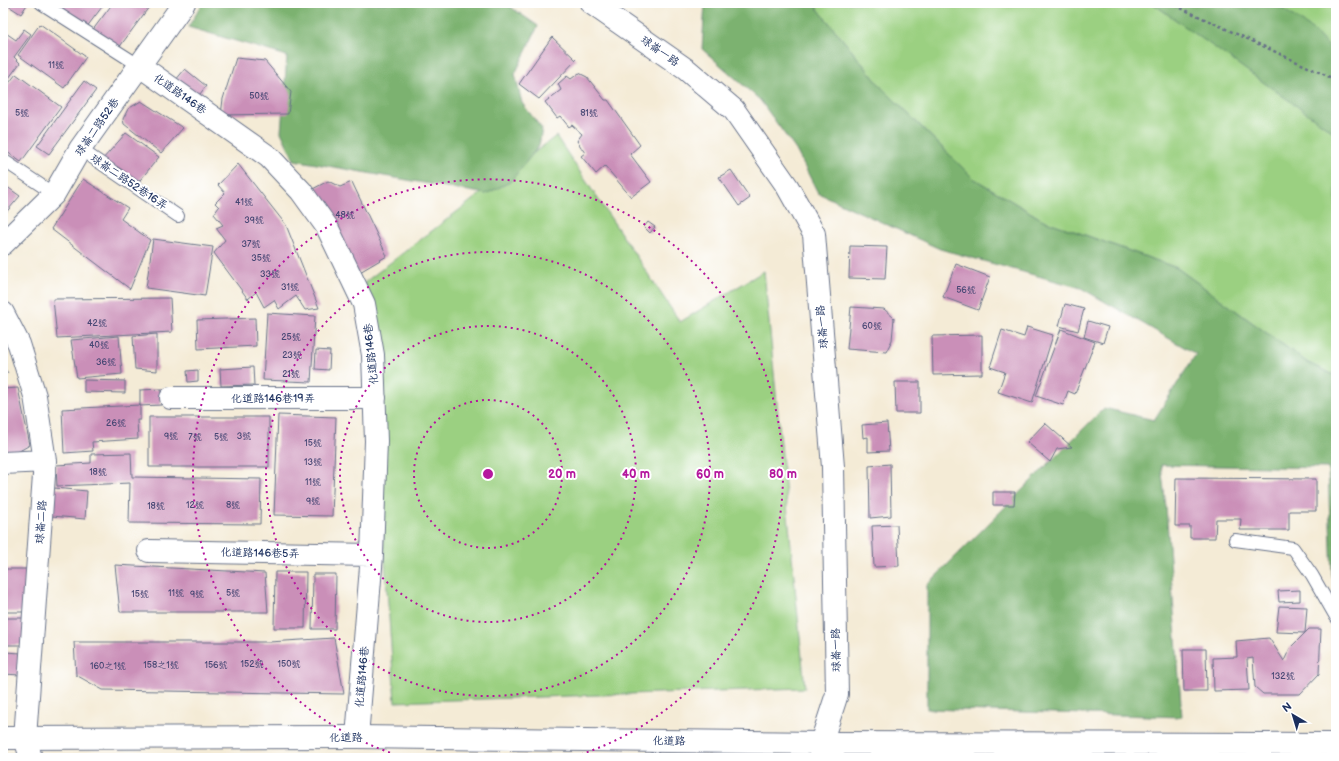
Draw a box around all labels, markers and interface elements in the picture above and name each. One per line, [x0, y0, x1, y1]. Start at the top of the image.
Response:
street label: 球崙一路 [638, 33, 682, 69]
house number: 11號 [48, 60, 64, 71]
street label: 化道路146巷 [151, 71, 209, 117]
house number: 50號 [249, 91, 269, 102]
street label: 球崙二路52巷 [72, 96, 122, 158]
house number: 5號 [15, 108, 29, 119]
house number: 81號 [580, 108, 598, 119]
street label: 球崙二路52巷16弄 [88, 152, 170, 212]
house number: 41號 [235, 197, 253, 208]
house number: 48號 [335, 210, 355, 221]
house number: 39號 [244, 215, 264, 226]
house number: 37號 [242, 239, 260, 250]
house number: 35號 [251, 253, 271, 264]
house number: 33號 [260, 269, 280, 280]
house number: 31號 [281, 282, 299, 293]
house number: 56號 [956, 285, 976, 296]
street label: 球崙一路 [814, 305, 830, 349]
house number: 42號 [87, 318, 107, 329]
house number: 60號 [862, 321, 882, 332]
street label: 化道路146巷 [361, 323, 381, 385]
house number: 25號 [281, 332, 301, 343]
house number: 40號 [89, 340, 109, 351]
house number: 23號 [282, 350, 302, 361]
house number: 36號 [96, 357, 116, 368]
house number: 21號 [282, 369, 300, 380]
street label: 化道路146巷19弄 [231, 392, 315, 405]
house number: 26號 [106, 418, 126, 429]
house number: 9號 [164, 431, 178, 442]
house number: 3號 [237, 431, 251, 442]
house number: 7號 [188, 432, 202, 443]
house number: 5號 [214, 432, 228, 443]
house number: 15號 [304, 438, 322, 449]
house number: 13號 [304, 457, 322, 468]
house number: 18號 [89, 467, 107, 478]
centre of rings [481, 467, 495, 481]
text: 20 m [548, 467, 576, 482]
text: 40 m [622, 467, 650, 482]
text: 60 m [696, 467, 724, 482]
text: 80 m [769, 467, 797, 482]
house number: 11號 [305, 477, 321, 488]
house number: 9號 [306, 496, 320, 507]
street label: 球崙二路 [33, 500, 49, 544]
house number: 12號 [186, 500, 204, 511]
house number: 8號 [226, 500, 240, 511]
house number: 18號 [147, 501, 165, 512]
street label: 化道路146巷5弄 [220, 546, 300, 560]
house number: 11號 [168, 588, 184, 599]
house number: 5號 [226, 588, 240, 599]
house number: 15號 [131, 589, 149, 600]
house number: 9號 [190, 589, 204, 600]
street label: 球崙一路 [829, 628, 843, 672]
street label: 化道路146巷 [353, 646, 371, 708]
house number: 152號 [241, 659, 263, 670]
house number: 150號 [278, 659, 300, 670]
house number: 158之1號 [143, 660, 179, 671]
house number: 156號 [204, 660, 228, 671]
house number: 160之1號 [90, 661, 126, 672]
house number: 132號 [1271, 671, 1295, 682]
north arrow [1273, 695, 1313, 735]
text: N [1280, 700, 1294, 715]
street label: 化道路 [330, 731, 363, 744]
street label: 化道路 [652, 734, 686, 748]

